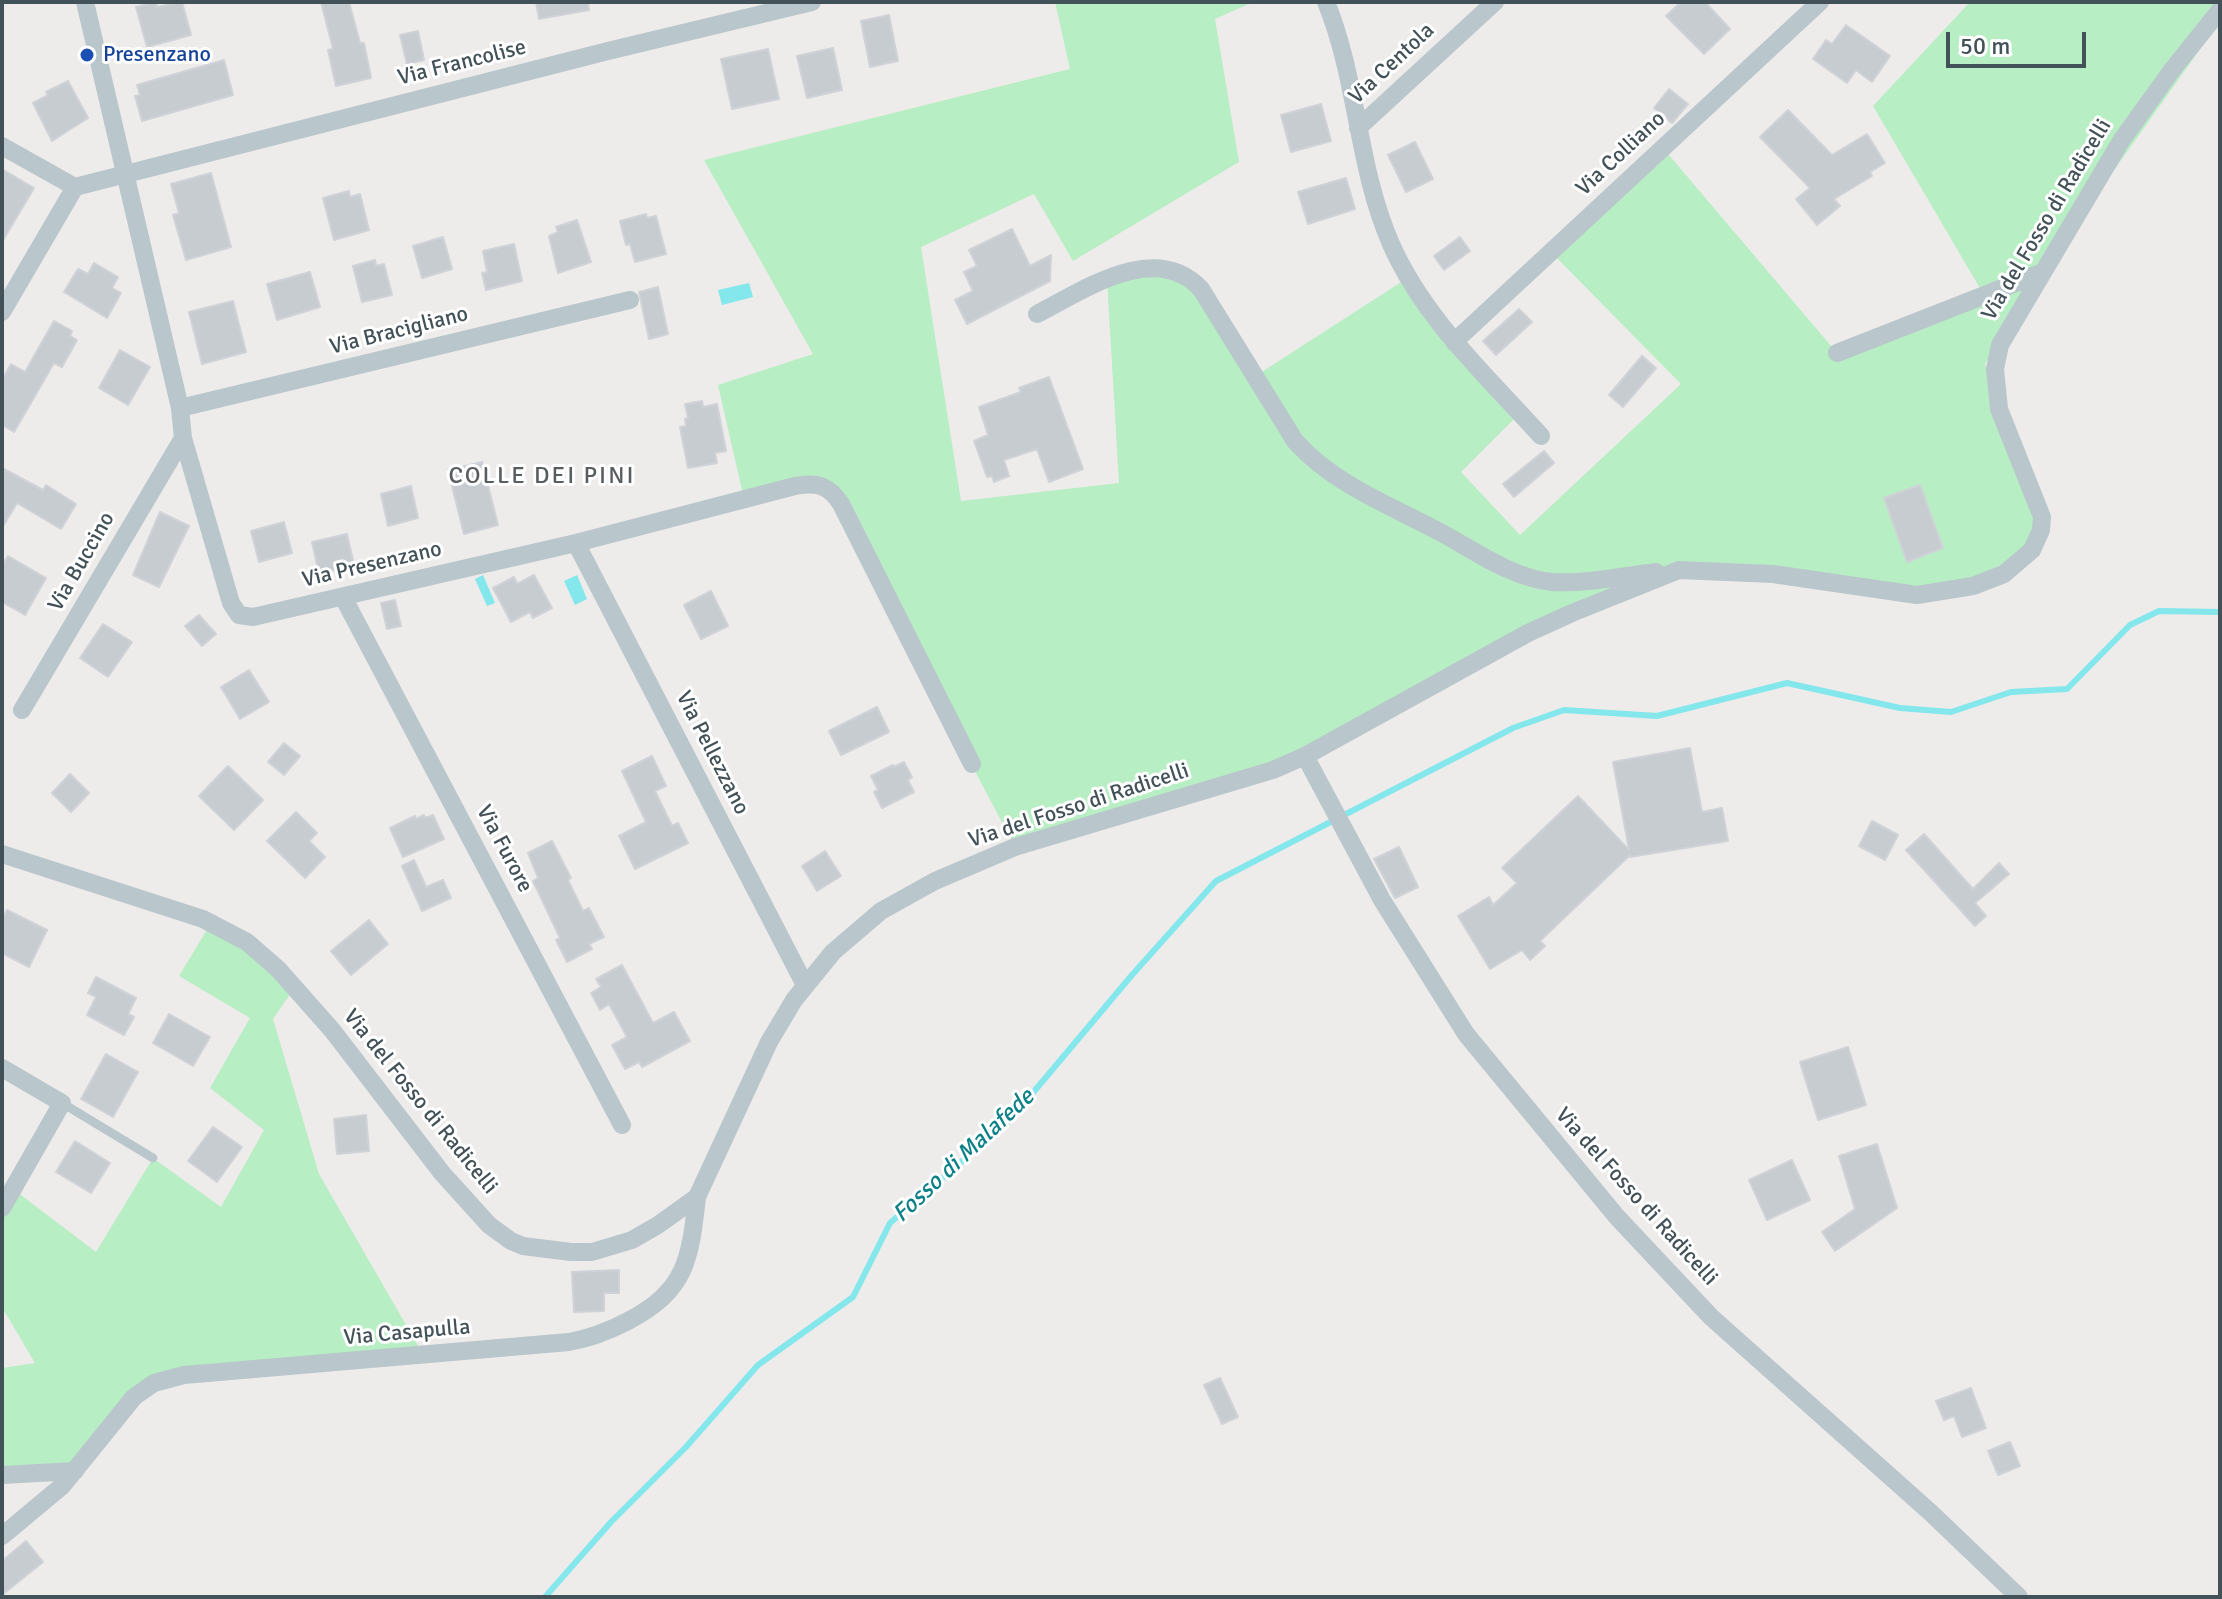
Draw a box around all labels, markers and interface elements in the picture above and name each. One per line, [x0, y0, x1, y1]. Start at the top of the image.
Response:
scale bar [1950, 16, 2090, 66]
street label: Via Centola [1344, 18, 1440, 110]
text: 50 m [1960, 31, 2010, 61]
street label: Via Francolise [395, 34, 529, 92]
place label: Presenzano [103, 42, 211, 68]
marker: Presenzano [78, 46, 96, 64]
street label: Via Colliano [1571, 106, 1671, 202]
street label: Via del Fosso di Radicelli [1976, 115, 2118, 325]
street label: Via Bracigliano [327, 301, 471, 361]
district label: COLLE DEI PINI [448, 463, 636, 491]
street label: Via Buccino [43, 508, 121, 616]
street label: Via Presenzano [300, 536, 444, 594]
street label: Via Pellezzano [670, 687, 754, 819]
street label: Via del Fosso di Radicelli [965, 758, 1193, 854]
street label: Via Furore [470, 801, 538, 897]
street label: Via del Fosso di Radicelli [337, 1004, 503, 1200]
water label: Fosso di Malafede [887, 1083, 1041, 1229]
street label: Via del Fosso di Radicelli [1549, 1103, 1723, 1291]
street label: Via Casapulla [342, 1314, 472, 1352]

